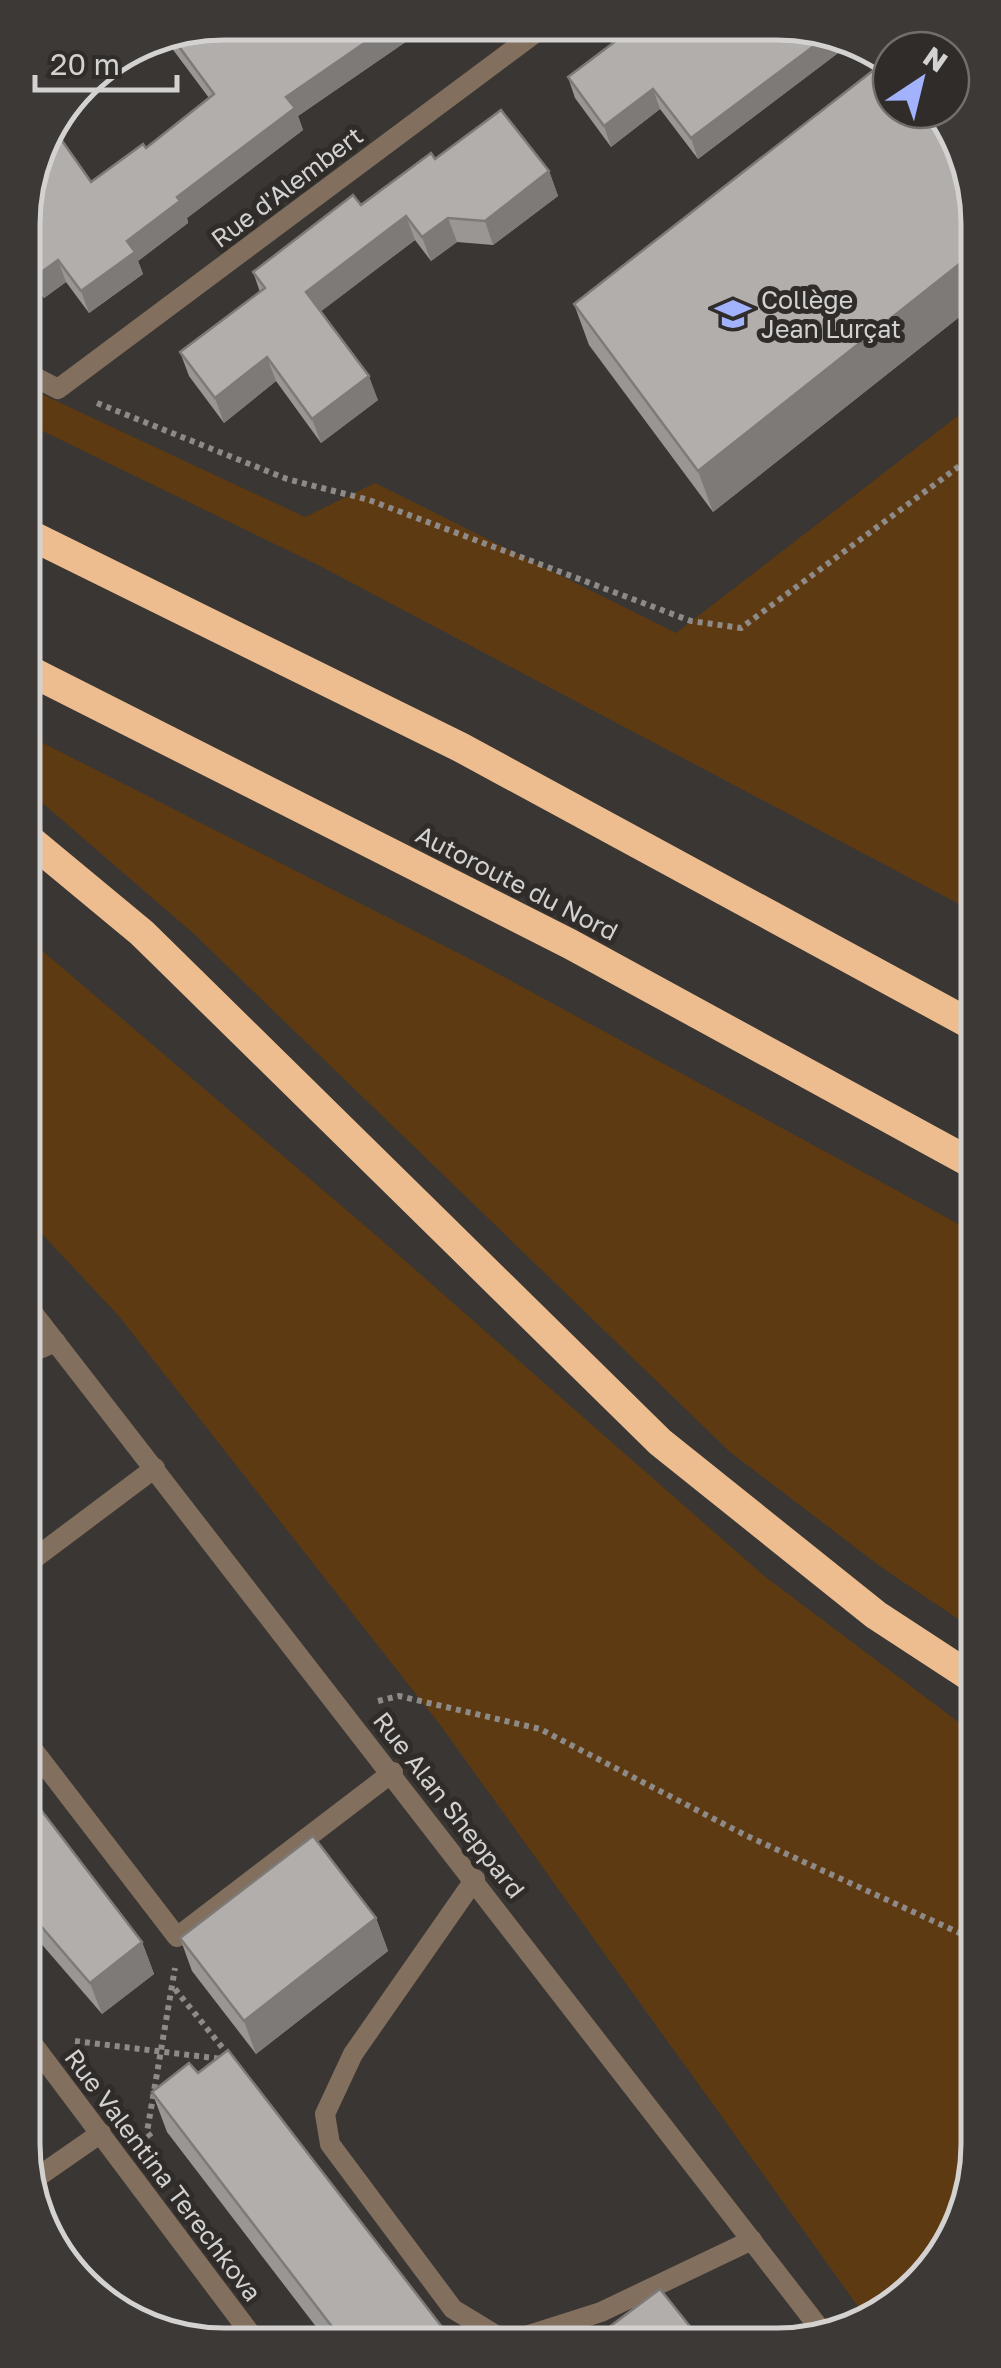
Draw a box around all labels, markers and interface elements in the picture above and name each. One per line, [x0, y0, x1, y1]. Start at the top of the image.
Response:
scale bar [35, 30, 178, 92]
north arrow [871, 30, 971, 130]
text: N [917, 39, 954, 79]
text: 20 m [50, 46, 120, 82]
street label: Rue d'Alembert [205, 119, 369, 254]
place label: Collège Jean Lurçat [761, 284, 901, 344]
school or university icon: Collège Jean Lurçat [714, 295, 752, 333]
street label: Autoroute du Nord [411, 818, 623, 947]
street label: Rue Alan Sheppard [367, 1705, 532, 1904]
street label: Rue Valentina Terechkova [58, 2042, 268, 2307]

